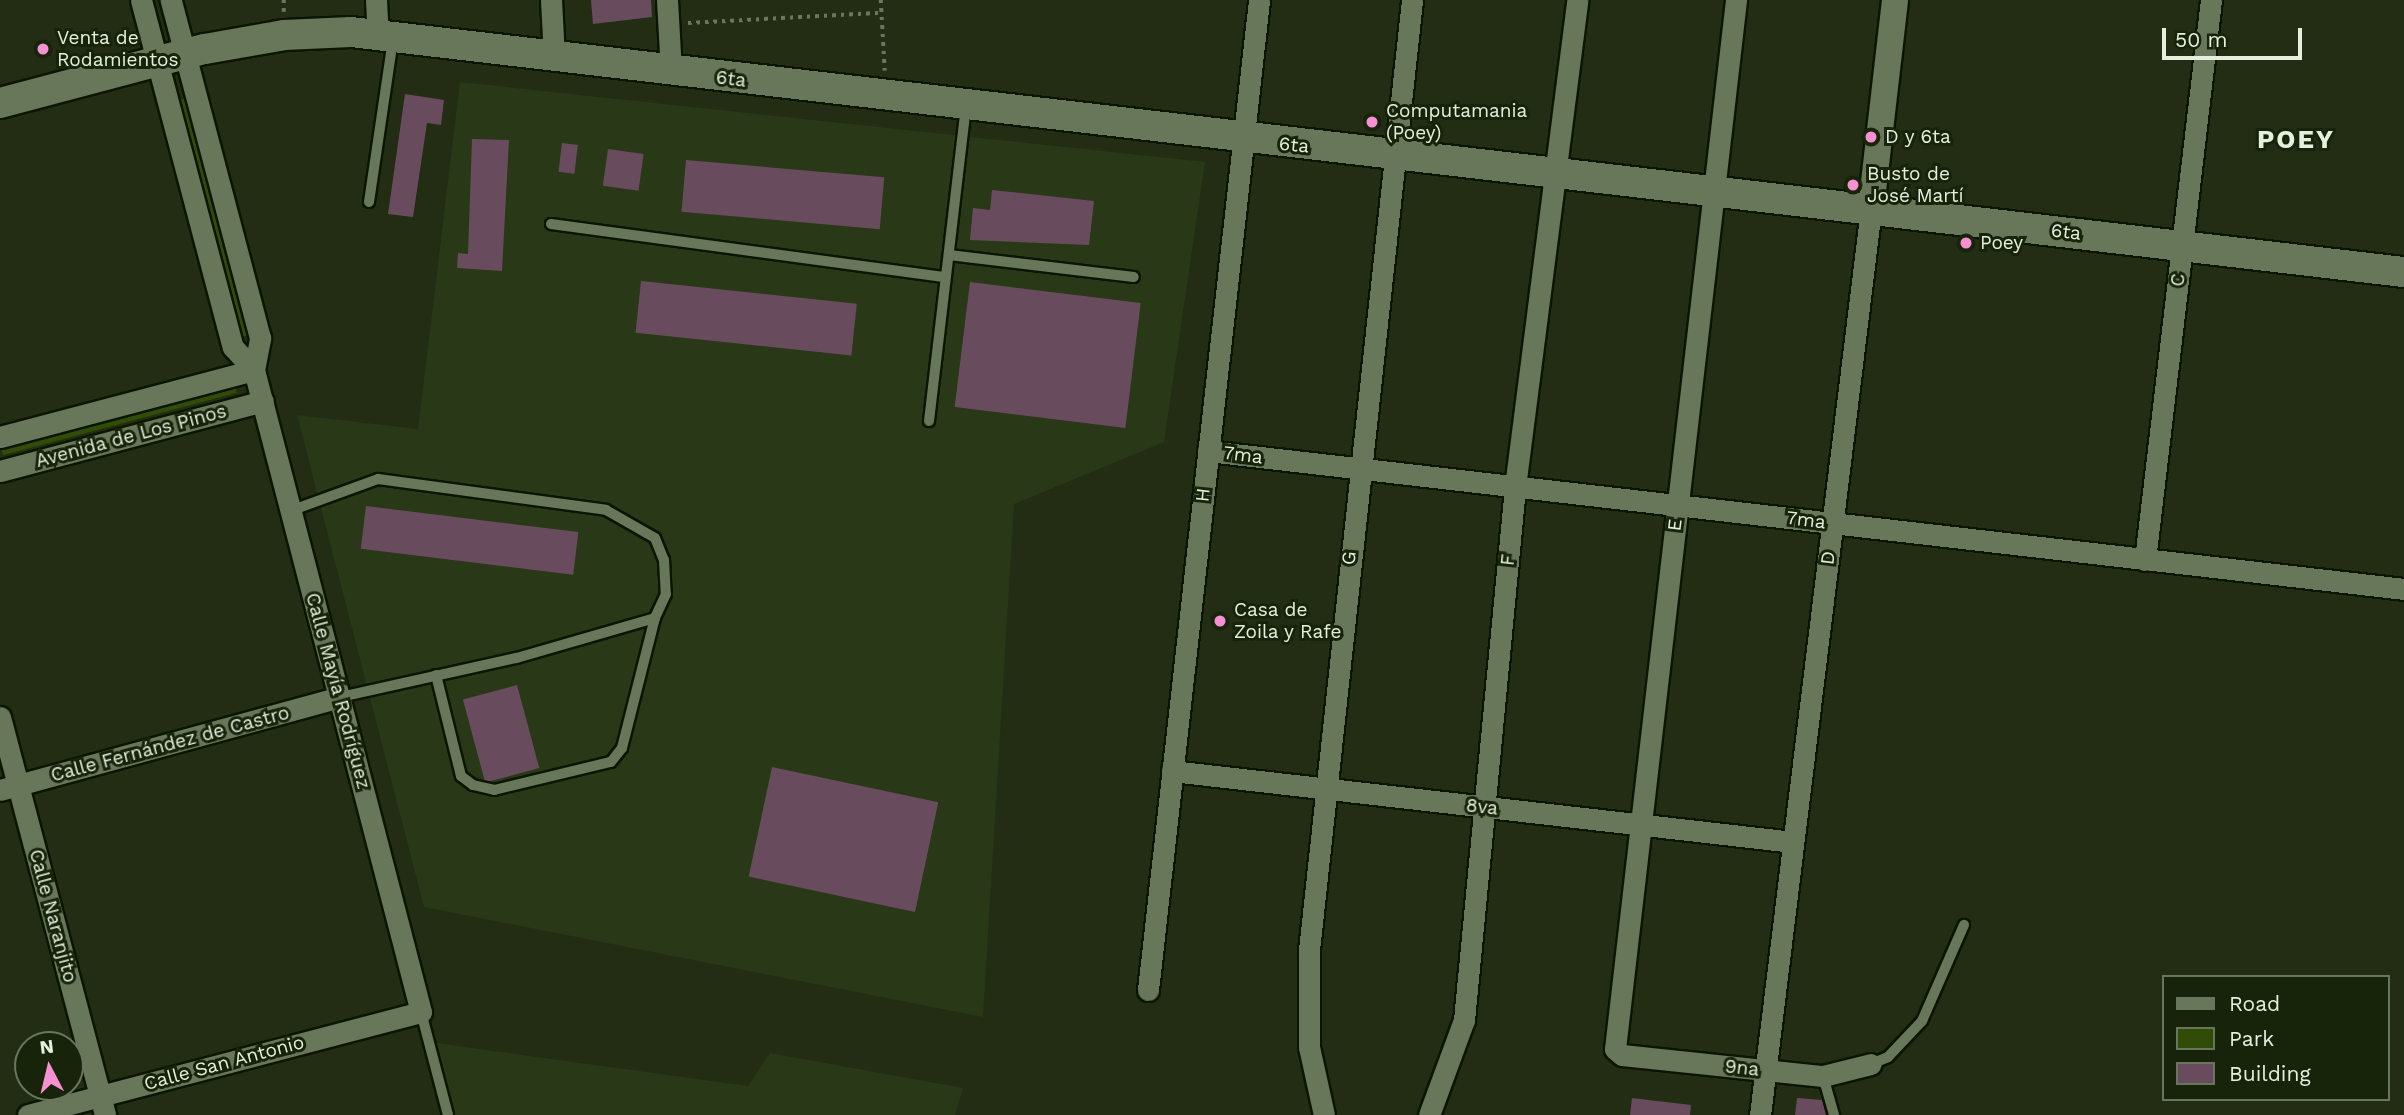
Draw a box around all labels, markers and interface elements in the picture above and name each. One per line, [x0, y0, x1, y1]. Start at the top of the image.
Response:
scale bar [2166, 14, 2306, 58]
place label: Venta de Rodamientos [57, 27, 179, 71]
text: 50 m [2175, 27, 2227, 52]
marker: Venta de Rodamientos [35, 41, 51, 57]
street label: 6ta [715, 66, 747, 92]
place label: Computamania (Poey) [1386, 100, 1527, 144]
marker: Computamania (Poey) [1364, 114, 1380, 130]
district label: POEY [2257, 124, 2335, 156]
place label: D y 6ta [1885, 126, 1952, 148]
marker: D y 6ta [1863, 129, 1879, 145]
street label: 6ta [1278, 132, 1310, 158]
place label: Busto de José Martí [1867, 163, 1964, 207]
marker: Busto de José Martí [1845, 177, 1861, 193]
street label: 6ta [2050, 219, 2082, 245]
place label: Poey [1980, 232, 2023, 254]
marker: Poey [1958, 235, 1974, 251]
street label: C [2166, 272, 2190, 288]
street label: Avenida de Los Pinos [33, 400, 229, 472]
street label: 7ma [1222, 441, 1264, 469]
street label: H [1191, 487, 1215, 503]
street label: 7ma [1785, 506, 1827, 534]
street label: E [1663, 518, 1687, 532]
street label: G [1337, 550, 1361, 566]
street label: D [1816, 550, 1840, 566]
street label: F [1496, 553, 1520, 567]
street label: Calle Mayía Rodríguez [301, 590, 375, 792]
place label: Casa de Zoila y Rafe [1234, 599, 1343, 643]
marker: Casa de Zoila y Rafe [1212, 613, 1228, 629]
street label: Calle Fernández de Castro [48, 701, 292, 787]
street label: 8va [1465, 794, 1499, 820]
street label: Calle Naranjito [24, 847, 82, 985]
legend [2162, 975, 2390, 1101]
text: Road [2229, 991, 2280, 1016]
text: Park [2229, 1026, 2274, 1051]
north arrow [14, 1031, 84, 1101]
street label: Calle San Antonio [141, 1031, 307, 1095]
text: N [38, 1034, 55, 1059]
street label: 9na [1724, 1055, 1760, 1081]
text: Building [2229, 1061, 2311, 1086]

